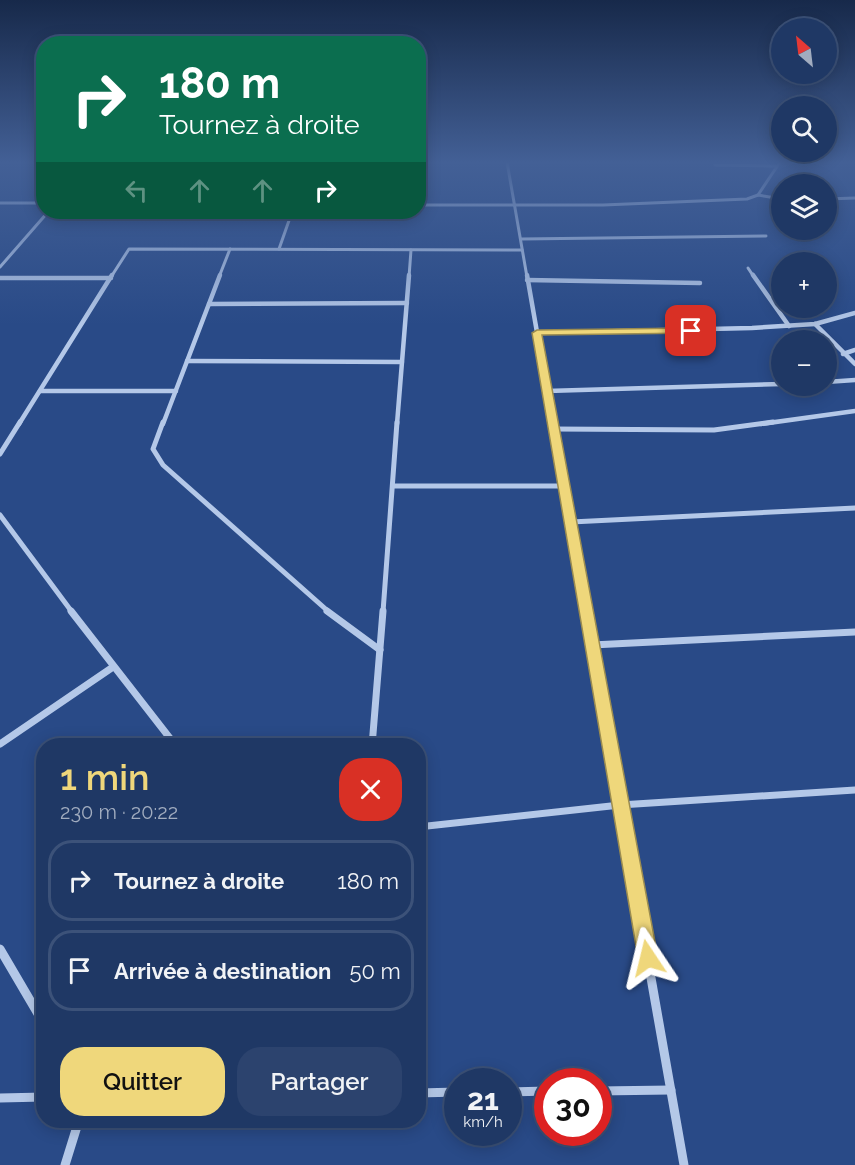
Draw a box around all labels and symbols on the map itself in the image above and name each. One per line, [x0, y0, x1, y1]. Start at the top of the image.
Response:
north arrow [771, 18, 837, 84]
pin [665, 305, 716, 356]
position arrow [616, 926, 680, 990]
speed limit sign: 30 [534, 1068, 612, 1146]

